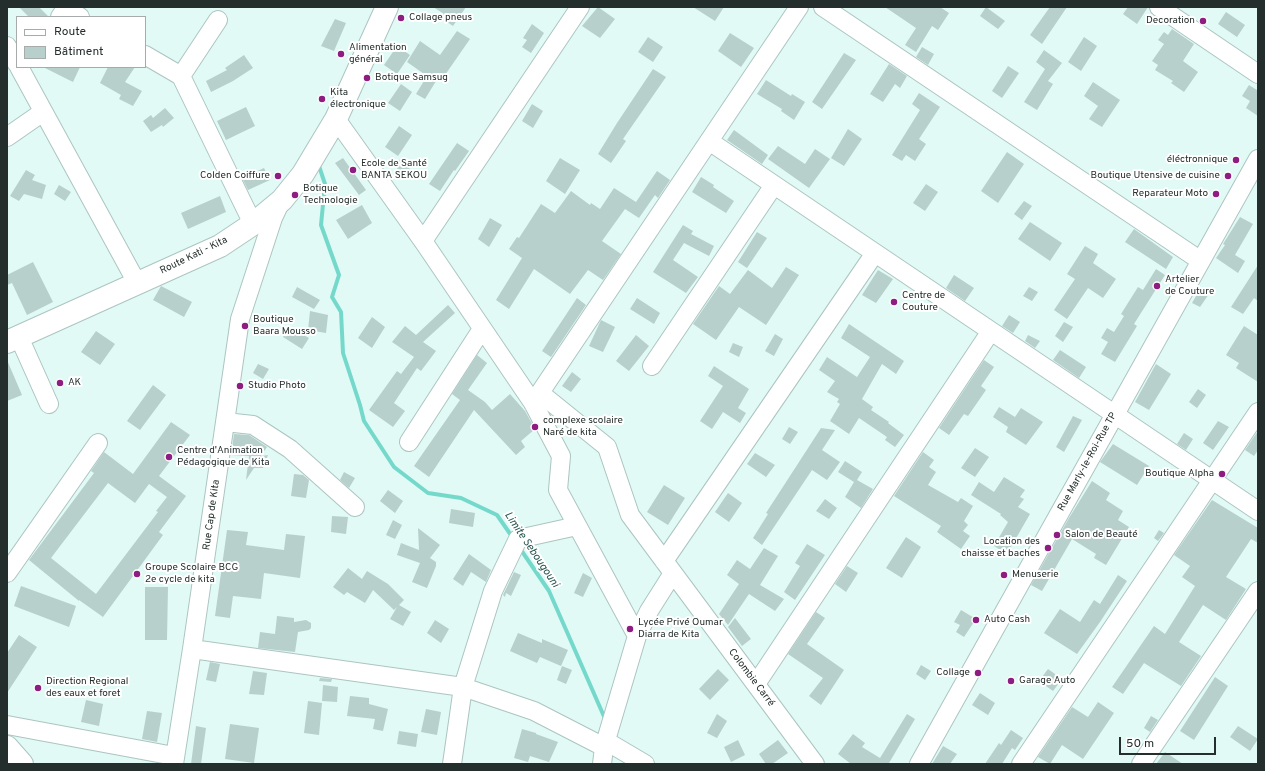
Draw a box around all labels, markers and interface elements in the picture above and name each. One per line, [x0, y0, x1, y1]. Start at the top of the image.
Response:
place label: Collage pneus [409, 12, 472, 24]
marker: Collage pneus [396, 13, 406, 23]
place label: Decoration [1146, 15, 1195, 27]
legend [16, 16, 146, 68]
marker: Decoration [1198, 16, 1208, 26]
text: Route [54, 24, 86, 40]
place label: Alimentation général [349, 42, 407, 66]
text: Bâtiment [54, 44, 104, 60]
marker: Alimentation général [336, 49, 346, 59]
place label: Botique Samsug [375, 72, 448, 84]
marker: Botique Samsug [362, 73, 372, 83]
place label: Kita électronique [330, 87, 386, 110]
marker: Kita électronique [317, 94, 327, 104]
place label: éléctronnique [1167, 154, 1228, 166]
marker: éléctronnique [1231, 155, 1241, 165]
place label: Ecole de Santé BANTA SEKOU [361, 158, 427, 182]
marker: Ecole de Santé BANTA SEKOU [348, 165, 358, 175]
place label: Colden Coiffure [200, 170, 270, 182]
place label: Boutique Utensive de cuisine [1091, 170, 1220, 182]
marker: Colden Coiffure [273, 171, 283, 181]
marker: Boutique Utensive de cuisine [1223, 171, 1233, 181]
place label: Botique Technologie [303, 183, 358, 206]
place label: Reparateur Moto [1132, 188, 1208, 200]
marker: Reparateur Moto [1211, 189, 1221, 199]
marker: Botique Technologie [290, 190, 300, 200]
street label: Route Kati - Kita [158, 235, 230, 277]
place label: Artelier de Couture [1165, 274, 1214, 298]
marker: Artelier de Couture [1152, 281, 1162, 291]
place label: Centre de Couture [902, 290, 945, 314]
marker: Centre de Couture [889, 297, 899, 307]
place label: Boutique Baara Mousso [253, 314, 316, 338]
marker: Boutique Baara Mousso [240, 321, 250, 331]
place label: AK [68, 377, 81, 389]
marker: AK [55, 378, 65, 388]
place label: Studio Photo [248, 380, 306, 392]
marker: Studio Photo [235, 381, 245, 391]
street label: Rue Marly-le-Roi-Rue TP [1056, 411, 1120, 513]
place label: complexe scolaire Naré de kita [543, 415, 623, 438]
marker: complexe scolaire Naré de kita [530, 422, 540, 432]
place label: Centre d'Animation Pédagogique de Kita [177, 445, 270, 468]
marker: Centre d'Animation Pédagogique de Kita [164, 452, 174, 462]
place label: Boutique Alpha [1145, 468, 1214, 480]
marker: Boutique Alpha [1217, 469, 1227, 479]
street label: Rue Cap de Kita [201, 479, 223, 551]
water label: Limite Sebougouni [501, 510, 561, 590]
place label: Salon de Beauté [1065, 529, 1138, 541]
marker: Salon de Beauté [1052, 530, 1062, 540]
place label: Location des chaisse et baches [961, 536, 1040, 560]
marker: Location des chaisse et baches [1043, 543, 1053, 553]
place label: Groupe Scolaire BCG 2e cycle de kita [145, 562, 238, 586]
marker: Groupe Scolaire BCG 2e cycle de kita [132, 569, 142, 579]
place label: Menuserie [1012, 569, 1059, 581]
marker: Menuserie [999, 570, 1009, 580]
place label: Auto Cash [984, 614, 1030, 626]
marker: Auto Cash [971, 615, 981, 625]
place label: Lycée Privé Oumar Diarra de Kita [638, 617, 723, 640]
marker: Lycée Privé Oumar Diarra de Kita [625, 624, 635, 634]
street label: Colombie Carré [725, 647, 777, 709]
place label: Collage [936, 667, 970, 679]
marker: Collage [973, 668, 983, 678]
place label: Garage Auto [1019, 675, 1075, 687]
place label: Direction Regional des eaux et foret [46, 676, 128, 700]
marker: Garage Auto [1006, 676, 1016, 686]
marker: Direction Regional des eaux et foret [33, 683, 43, 693]
scale bar [1121, 729, 1218, 755]
text: 50 m [1126, 736, 1154, 752]

